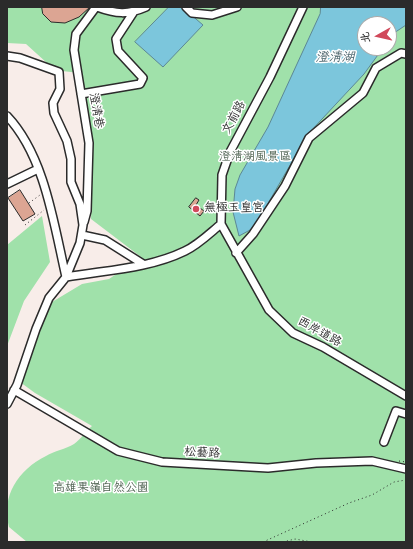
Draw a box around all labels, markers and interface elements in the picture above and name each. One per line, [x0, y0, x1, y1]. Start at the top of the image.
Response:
north arrow [357, 16, 397, 56]
text: 北 [356, 31, 376, 44]
water label: 澄清湖 [316, 51, 354, 67]
street label: 澄清巷 [85, 92, 105, 130]
street label: 文前路 [220, 99, 250, 137]
park label: 澄清湖風景區 [219, 151, 291, 165]
place label: 無極玉皇宮 [204, 202, 264, 216]
marker: 無極玉皇宮 [191, 204, 201, 214]
street label: 西岸道路 [295, 315, 343, 351]
street label: 松藝路 [184, 446, 220, 462]
park label: 高雄果嶺自然公園 [53, 482, 149, 496]

